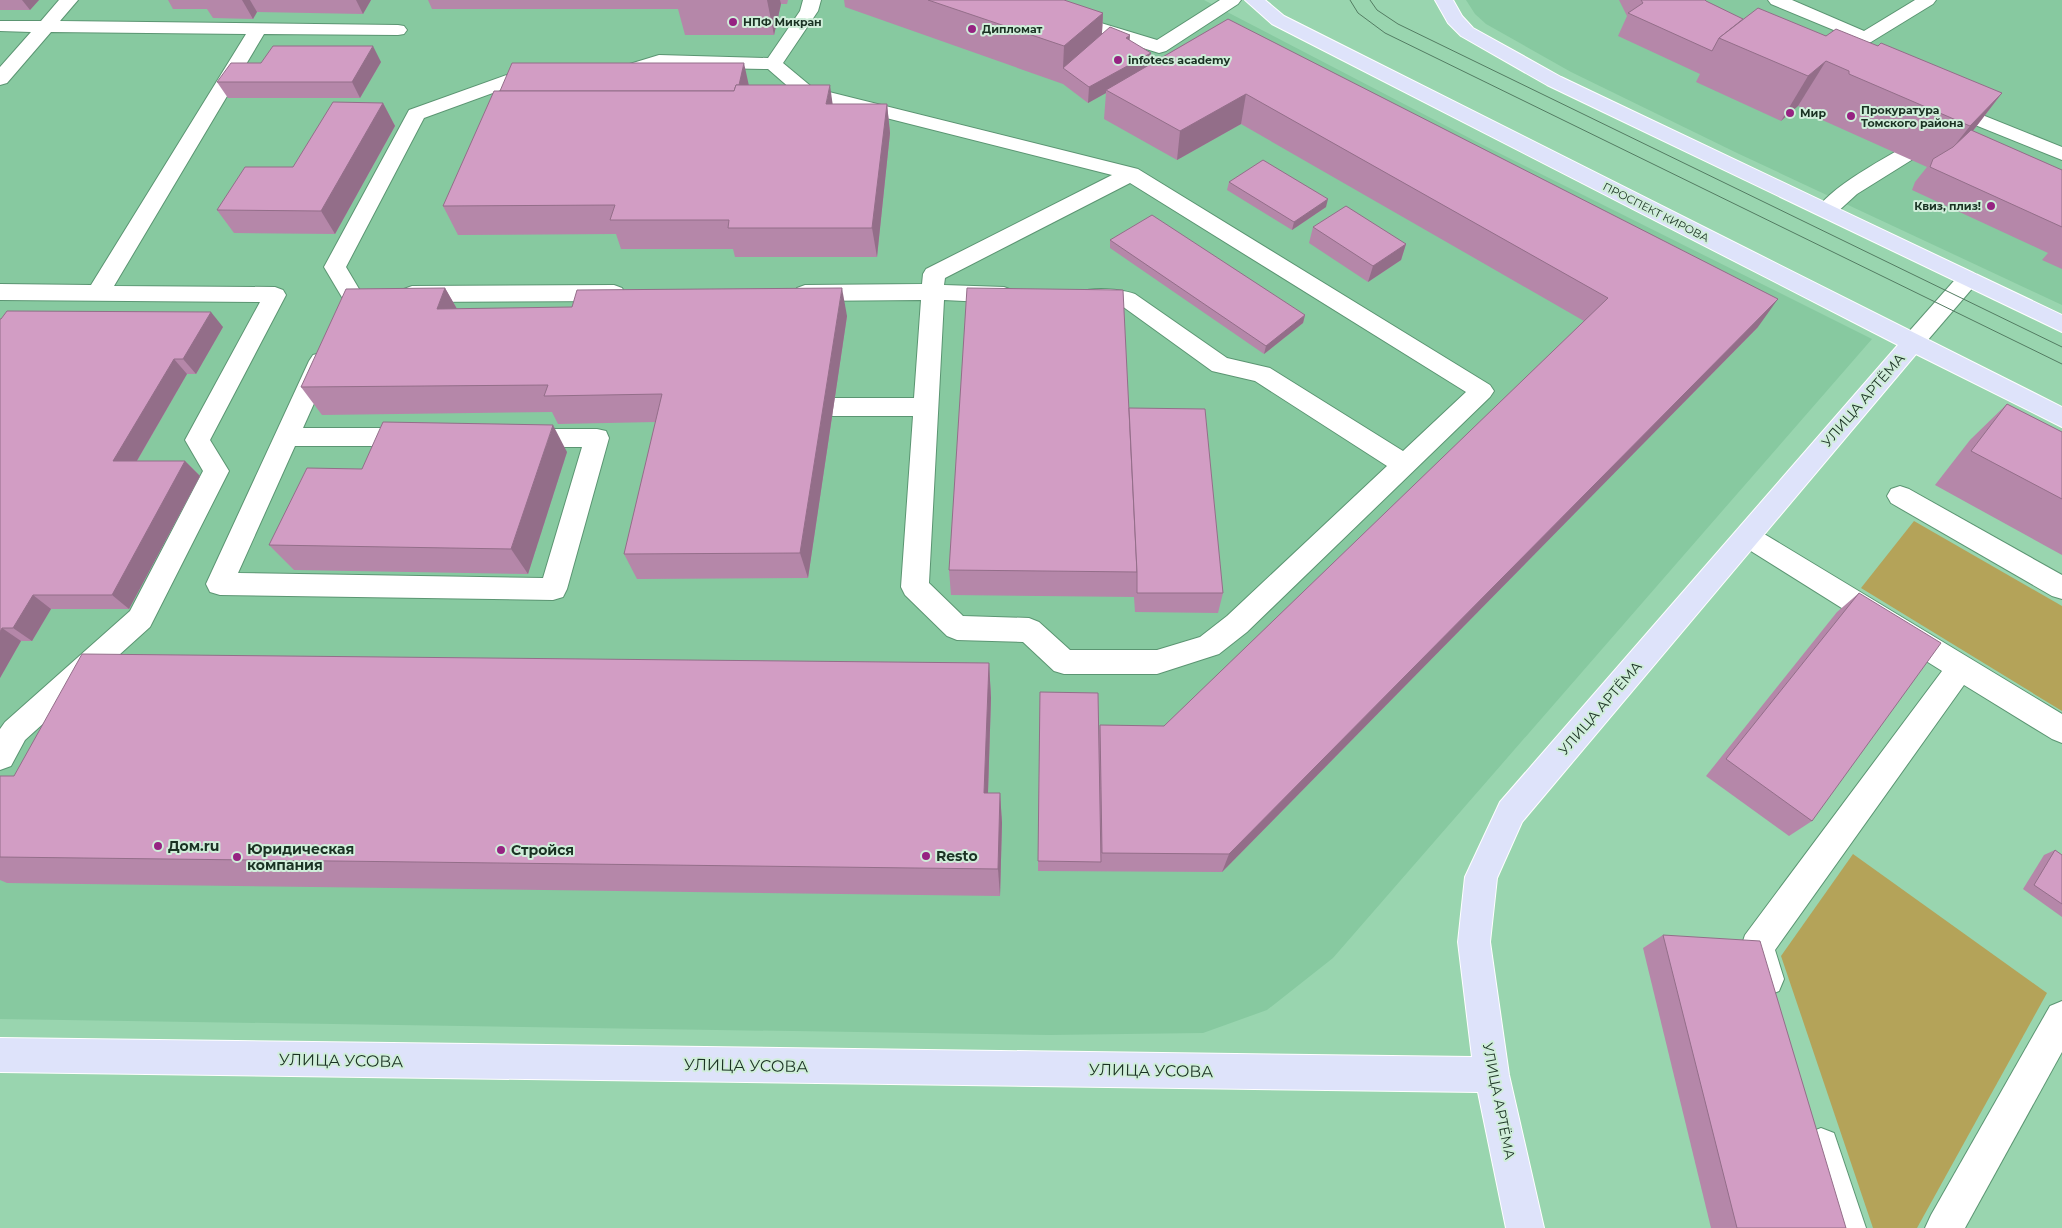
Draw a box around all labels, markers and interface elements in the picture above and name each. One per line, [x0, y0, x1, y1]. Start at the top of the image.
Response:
place label: НПФ Микран [743, 15, 822, 29]
marker: НПФ Микран [727, 16, 739, 28]
place label: Дипломат [982, 22, 1043, 36]
marker: Дипломат [966, 23, 978, 35]
place label: infotecs academy [1128, 53, 1230, 67]
marker: infotecs academy [1112, 54, 1124, 66]
place label: Прокуратура Томского района [1861, 103, 1963, 130]
place label: Мир [1800, 106, 1826, 120]
marker: Мир [1784, 107, 1796, 119]
marker: Прокуратура Томского района [1845, 110, 1857, 122]
street label: ПРОСПЕКТ КИРОВА [1601, 179, 1712, 245]
place label: Квиз, плиз! [1914, 199, 1981, 213]
marker: Квиз, плиз! [1985, 200, 1997, 212]
street label: УЛИЦА АРТЁМА [1817, 349, 1909, 451]
street label: УЛИЦА АРТЁМА [1554, 657, 1646, 759]
place label: Дом.ru [168, 837, 219, 855]
marker: Дом.ru [152, 840, 164, 852]
place label: Юридическая компания [247, 840, 354, 874]
place label: Стройся [511, 841, 574, 859]
marker: Стройся [495, 844, 507, 856]
place label: Resto [936, 847, 978, 865]
marker: Resto [920, 850, 932, 862]
marker: Юридическая компания [231, 851, 243, 863]
street label: УЛИЦА АРТЁМА [1479, 1041, 1519, 1161]
street label: УЛИЦА УСОВА [279, 1050, 403, 1071]
street label: УЛИЦА УСОВА [684, 1055, 808, 1076]
street label: УЛИЦА УСОВА [1089, 1060, 1213, 1081]

